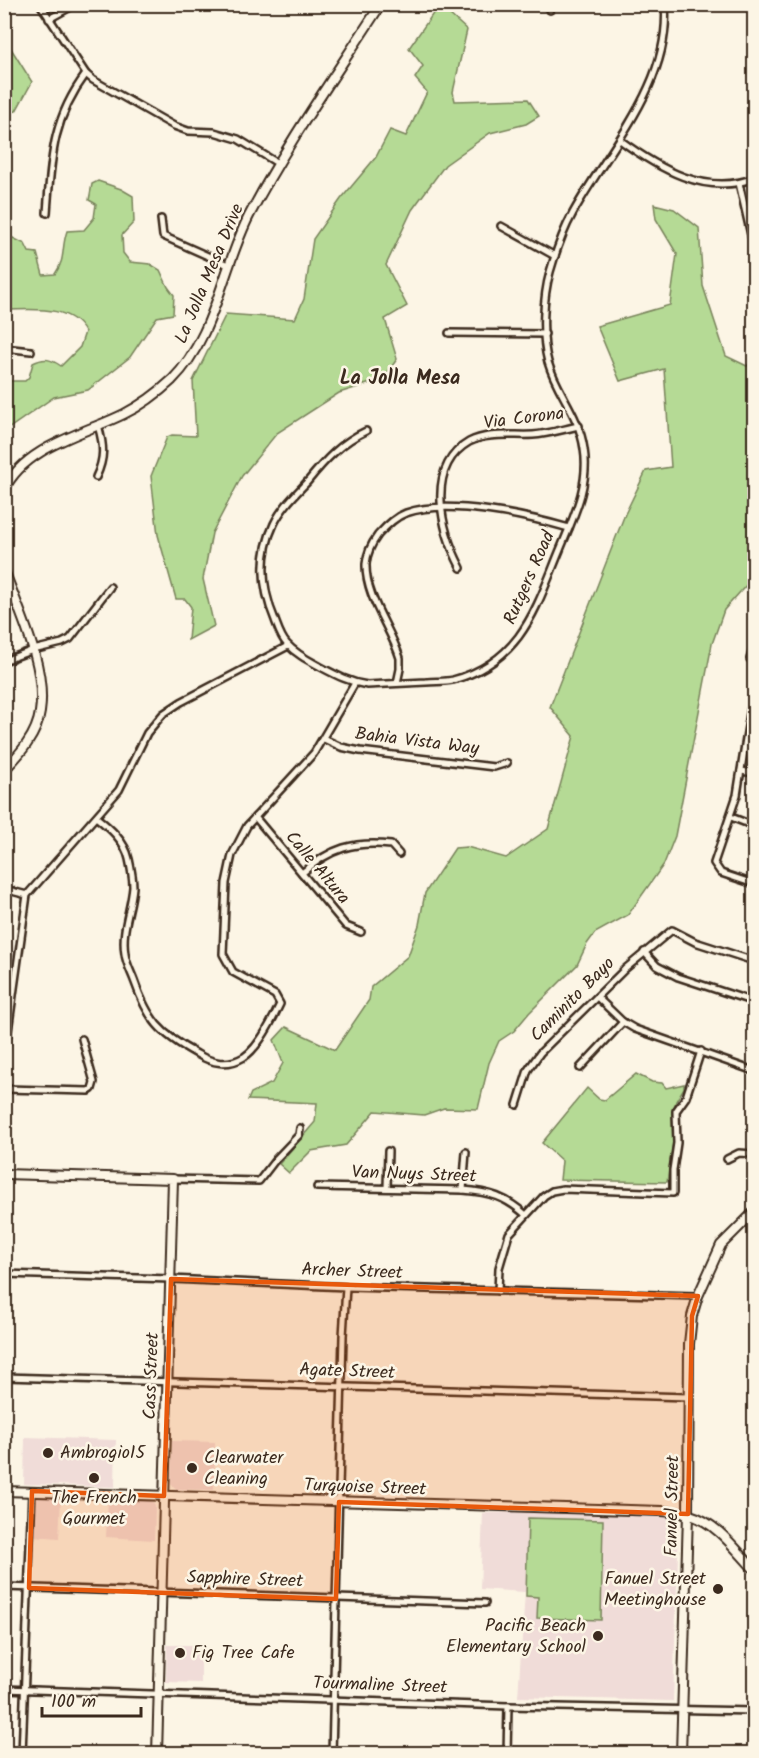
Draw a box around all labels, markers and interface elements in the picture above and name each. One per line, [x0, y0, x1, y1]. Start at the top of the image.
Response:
street label: La Jolla Mesa Drive [167, 199, 253, 349]
district label: La Jolla Mesa [340, 363, 460, 395]
street label: Via Corona [482, 400, 566, 438]
street label: Rutgers Road [496, 526, 564, 629]
street label: Bahia Vista Way [353, 720, 481, 764]
street label: Calle Altura [277, 825, 357, 911]
street label: Caminito Bayo [524, 951, 622, 1049]
street label: Van Nuys Street [351, 1158, 478, 1192]
street label: Archer Street [301, 1256, 404, 1288]
street label: Cass Street [136, 1331, 168, 1420]
street label: Agate Street [299, 1356, 396, 1388]
place label: Ambrogio15 [60, 1439, 146, 1468]
place label: Clearwater Cleaning [204, 1444, 284, 1494]
marker: Ambrogio15 [41, 1446, 55, 1460]
street label: Fanuel Street [658, 1454, 688, 1557]
marker: Clearwater Cleaning [185, 1461, 199, 1475]
marker: The French Gourmet [87, 1471, 101, 1485]
street label: Turquoise Street [303, 1471, 428, 1505]
place label: The French Gourmet [51, 1484, 137, 1534]
street label: Sapphire Street [186, 1563, 305, 1597]
place label: Fanuel Street Meetinghouse [604, 1565, 707, 1615]
marker: Fanuel Street Meetinghouse [711, 1582, 725, 1596]
place label: Pacific Beach Elementary School [446, 1612, 587, 1662]
marker: Pacific Beach Elementary School [591, 1629, 605, 1643]
place label: Fig Tree Cafe [192, 1639, 295, 1668]
marker: Fig Tree Cafe [173, 1646, 187, 1660]
street label: Tourmaline Street [312, 1669, 449, 1703]
scale bar [42, 1680, 141, 1718]
text: 100 m [51, 1688, 96, 1717]

